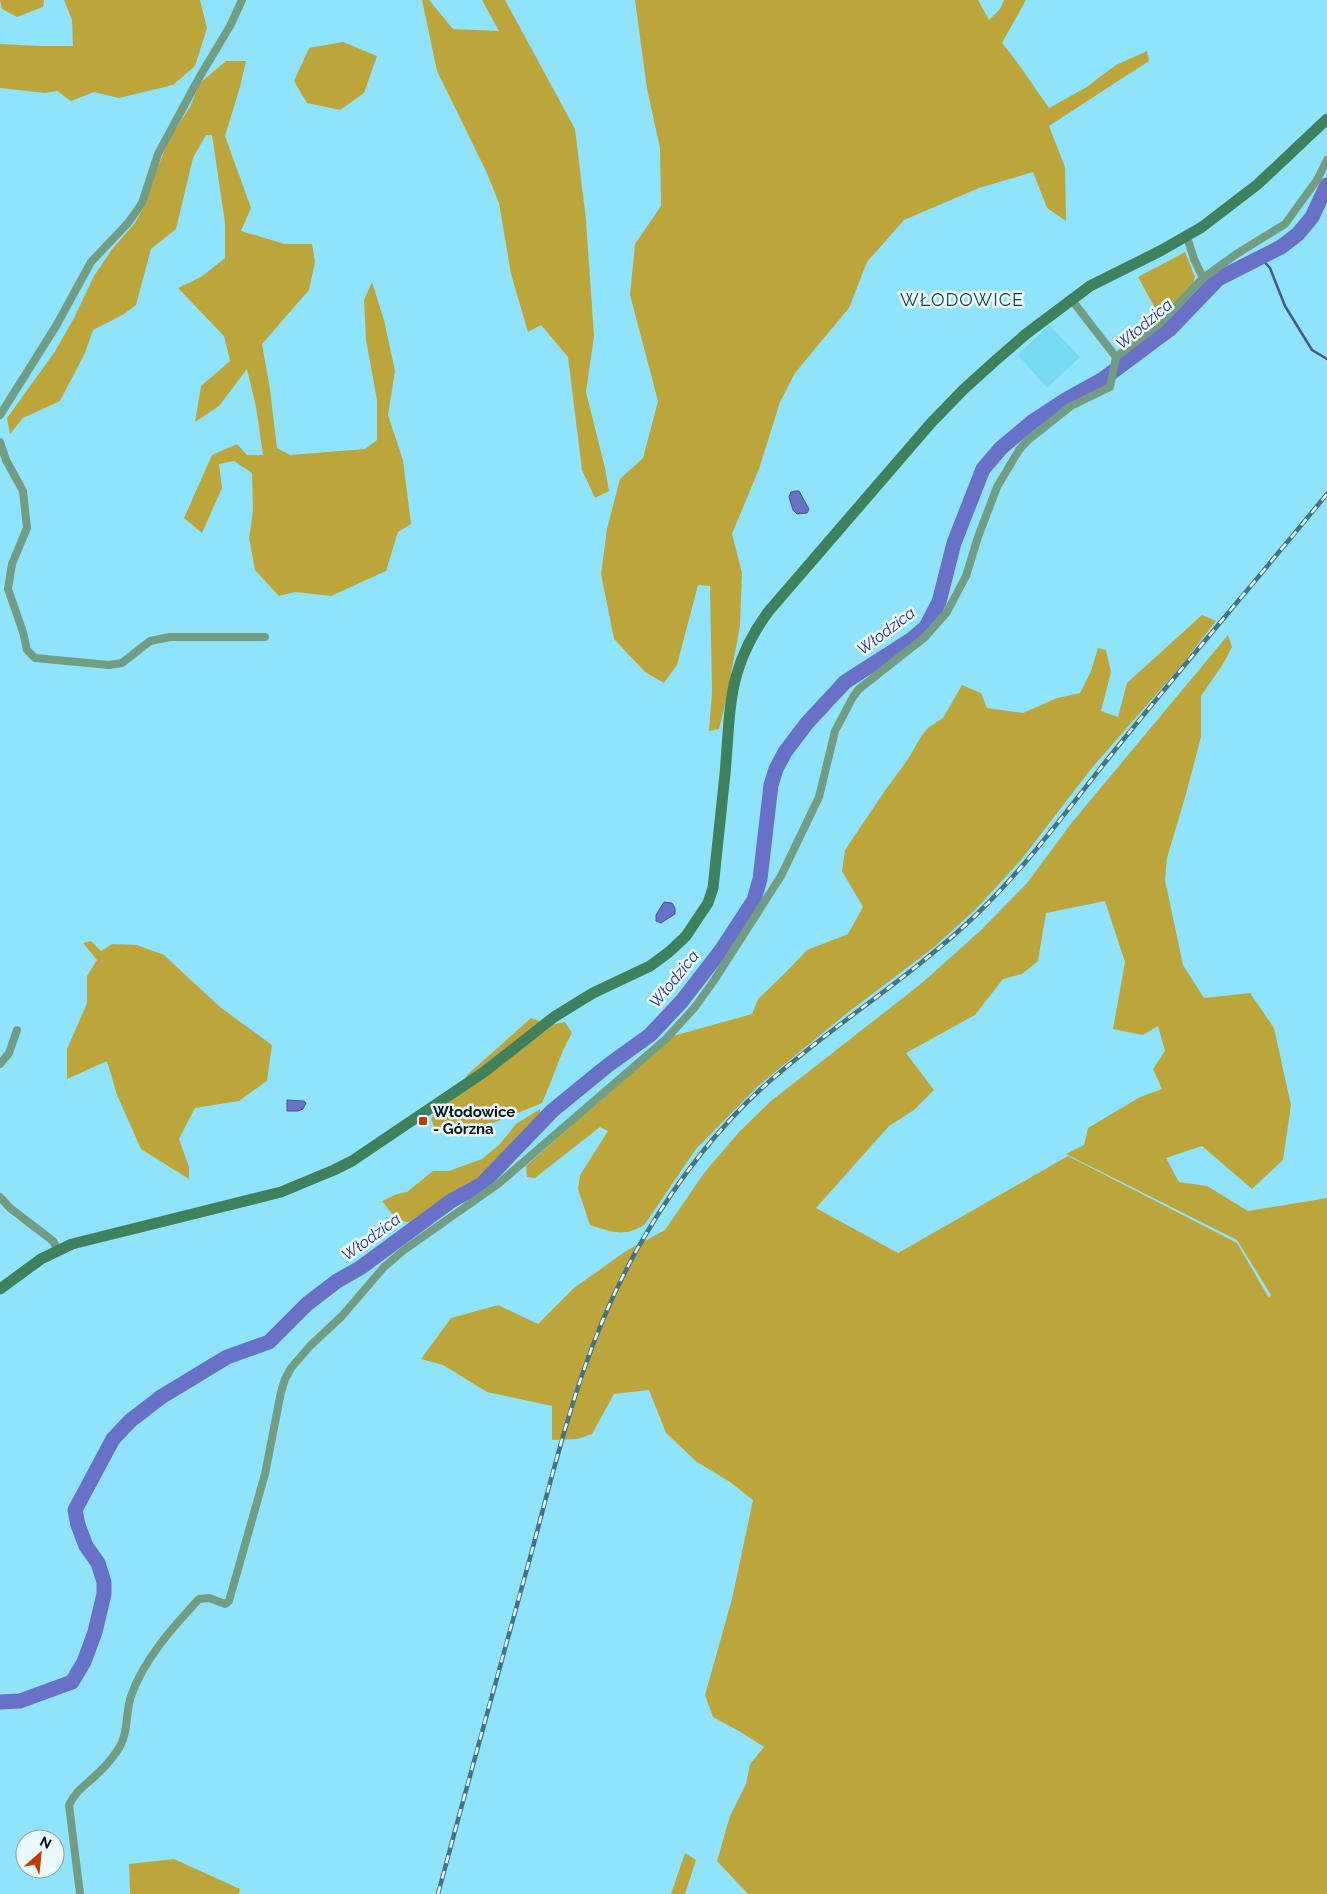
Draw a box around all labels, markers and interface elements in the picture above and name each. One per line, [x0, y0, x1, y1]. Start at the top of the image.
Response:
district label: WŁODOWICE [900, 289, 1024, 310]
water label: Włodzica [1112, 295, 1176, 353]
water label: Włodzica [853, 603, 919, 659]
water label: Włodzica [645, 946, 703, 1011]
place label: Włodowice - Górzna [433, 1103, 515, 1138]
marker: Włodowice - Górzna [417, 1115, 429, 1127]
water label: Włodzica [338, 1209, 404, 1265]
north arrow [15, 1829, 65, 1879]
text: N [38, 1833, 54, 1852]

